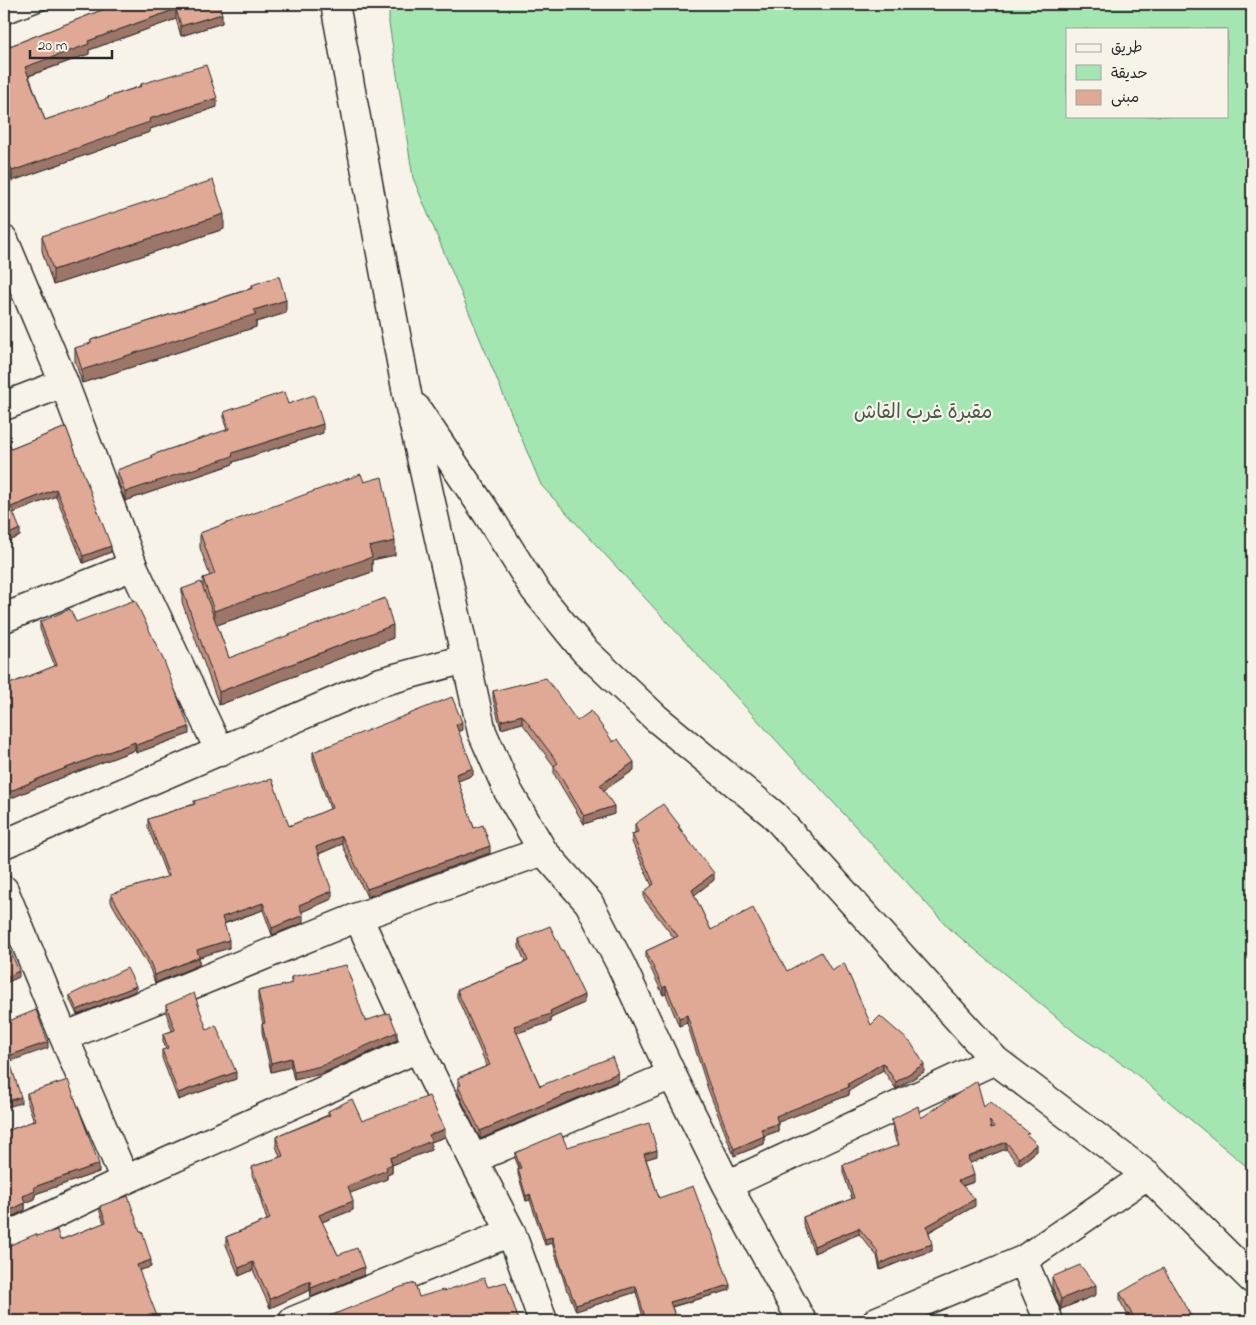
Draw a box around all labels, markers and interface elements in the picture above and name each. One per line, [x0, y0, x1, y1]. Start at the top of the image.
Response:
scale bar [30, 28, 112, 60]
legend [1066, 28, 1228, 118]
text: 20 m [38, 35, 68, 57]
text: طريق [1111, 37, 1143, 59]
text: حديقة [1111, 63, 1148, 85]
text: مبنى [1111, 87, 1139, 109]
park label: مقبرة غرب القاش [854, 399, 992, 428]

